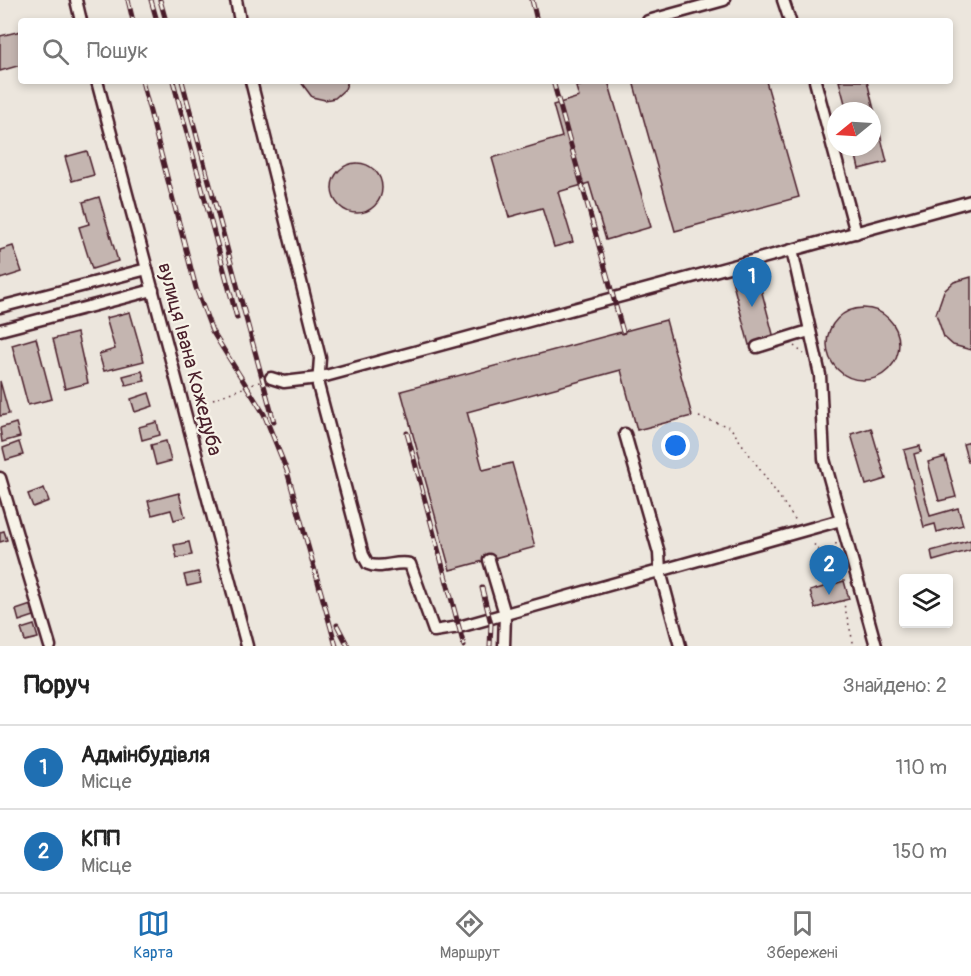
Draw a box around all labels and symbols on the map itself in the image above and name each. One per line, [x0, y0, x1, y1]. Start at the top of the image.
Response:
north arrow [827, 102, 881, 156]
pin: 1 [732, 258, 771, 307]
street label: вулиця Івана Кожедуба [152, 260, 228, 458]
your location [661, 431, 690, 460]
pin: 2 [810, 546, 848, 595]

